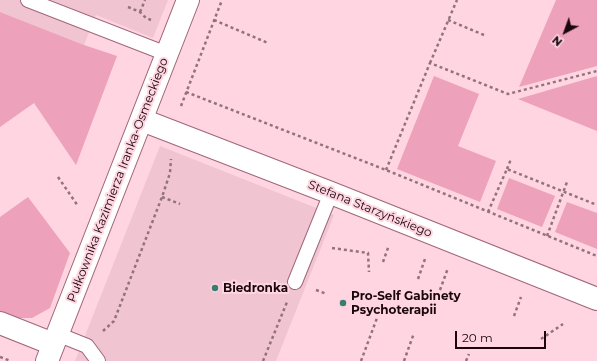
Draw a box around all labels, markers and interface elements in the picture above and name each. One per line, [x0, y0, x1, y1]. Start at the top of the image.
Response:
north arrow [545, 12, 585, 52]
text: N [549, 33, 565, 49]
street label: Pułkownika Kazimierza Iranka-Osmeckiego [65, 56, 171, 304]
street label: Stefana Starzyńskiego [306, 178, 434, 240]
place label: Biedronka [223, 281, 288, 295]
marker: Biedronka [210, 283, 220, 293]
place label: Pro-Self Gabinety Psychoterapii [351, 289, 461, 317]
marker: Pro-Self Gabinety Psychoterapii [338, 298, 348, 308]
scale bar [457, 323, 548, 349]
text: 20 m [462, 330, 493, 345]

